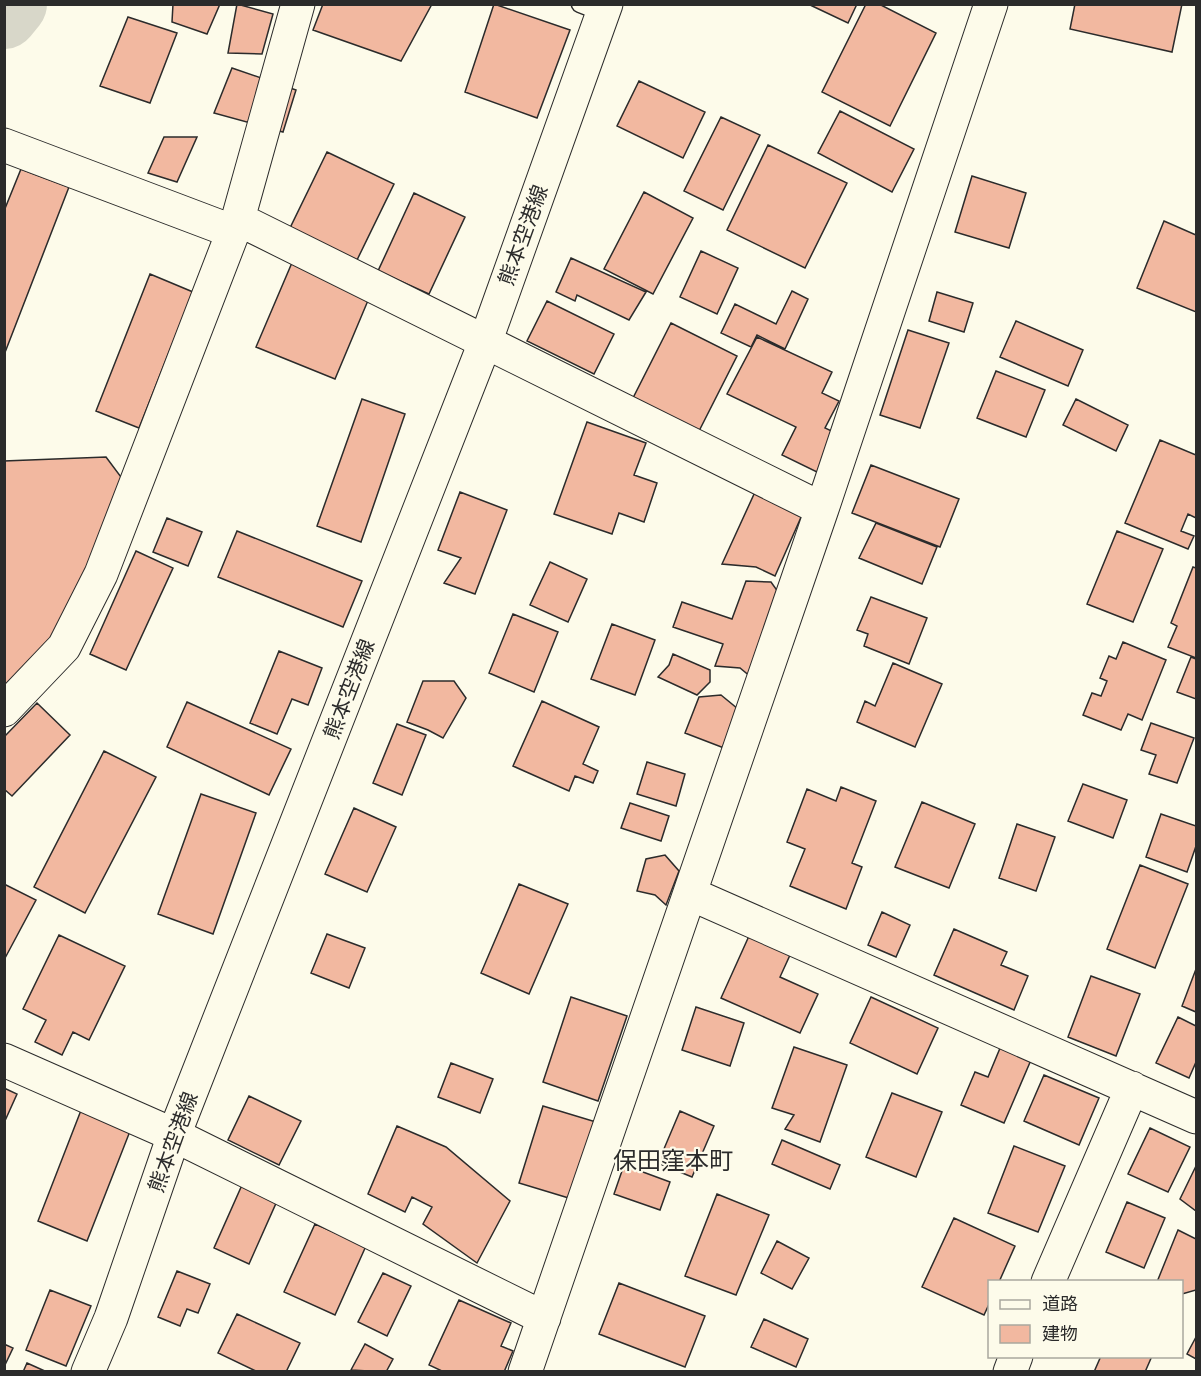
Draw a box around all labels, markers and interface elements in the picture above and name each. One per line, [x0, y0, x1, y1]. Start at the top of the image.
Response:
street label: 熊本空港線 [493, 181, 553, 289]
street label: 熊本空港線 [319, 636, 379, 742]
street label: 熊本空港線 [143, 1088, 203, 1196]
district label: 保田窪本町 [613, 1146, 733, 1175]
legend [988, 1280, 1183, 1358]
text: 道路 [1042, 1293, 1078, 1315]
text: 建物 [1042, 1323, 1078, 1345]

